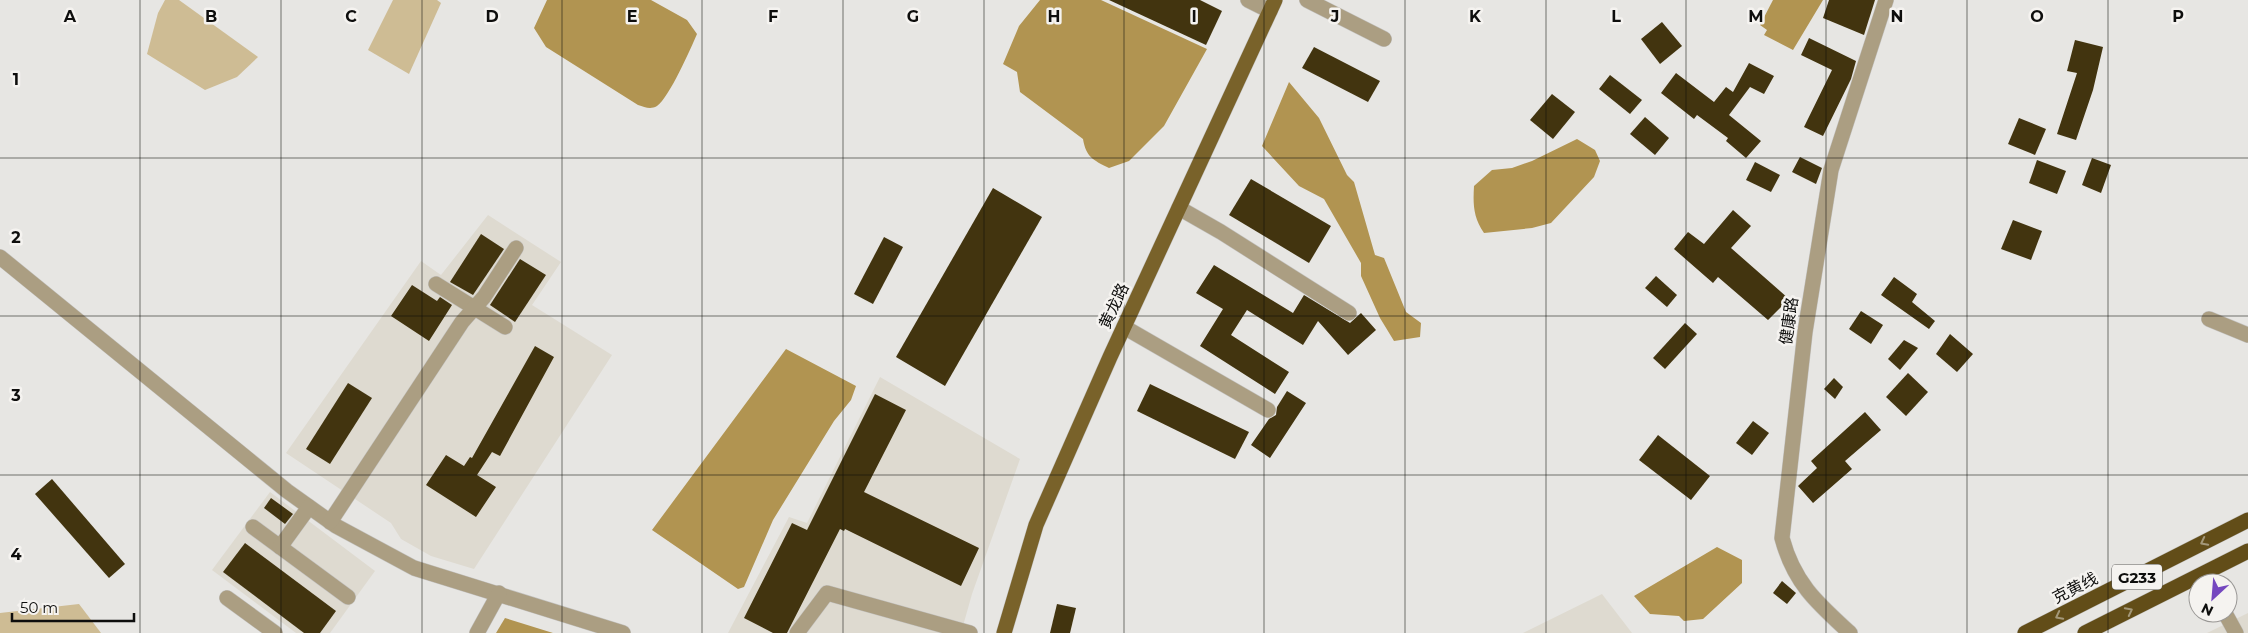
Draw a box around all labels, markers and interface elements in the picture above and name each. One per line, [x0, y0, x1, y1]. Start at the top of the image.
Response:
text: A [63, 7, 77, 26]
text: B [205, 7, 217, 26]
text: C [345, 7, 357, 26]
text: D [485, 7, 499, 26]
text: E [627, 7, 637, 26]
text: F [768, 7, 778, 26]
text: G [907, 7, 919, 26]
text: H [1048, 7, 1060, 26]
text: I [1191, 7, 1197, 26]
text: J [1330, 7, 1339, 26]
text: K [1469, 7, 1482, 26]
text: L [1611, 7, 1621, 26]
text: M [1748, 7, 1764, 26]
text: N [1891, 7, 1903, 26]
text: O [2030, 7, 2044, 26]
text: P [2172, 7, 2184, 26]
text: 1 [13, 70, 19, 89]
text: 2 [11, 228, 21, 247]
street label: 黄龙路 [1095, 280, 1133, 332]
street label: 健康路 [1776, 296, 1802, 346]
text: 3 [10, 386, 21, 405]
one-way arrow [2201, 536, 2210, 546]
text: 4 [10, 545, 22, 564]
road number: G233 [2112, 564, 2162, 590]
street label: 克黄线 [2049, 569, 2101, 607]
north arrow [2188, 573, 2238, 623]
scale bar [12, 590, 135, 622]
text: 50 m [20, 598, 58, 617]
text: N [2198, 599, 2216, 620]
one-way arrow [2124, 607, 2133, 617]
one-way arrow [2056, 610, 2065, 620]

